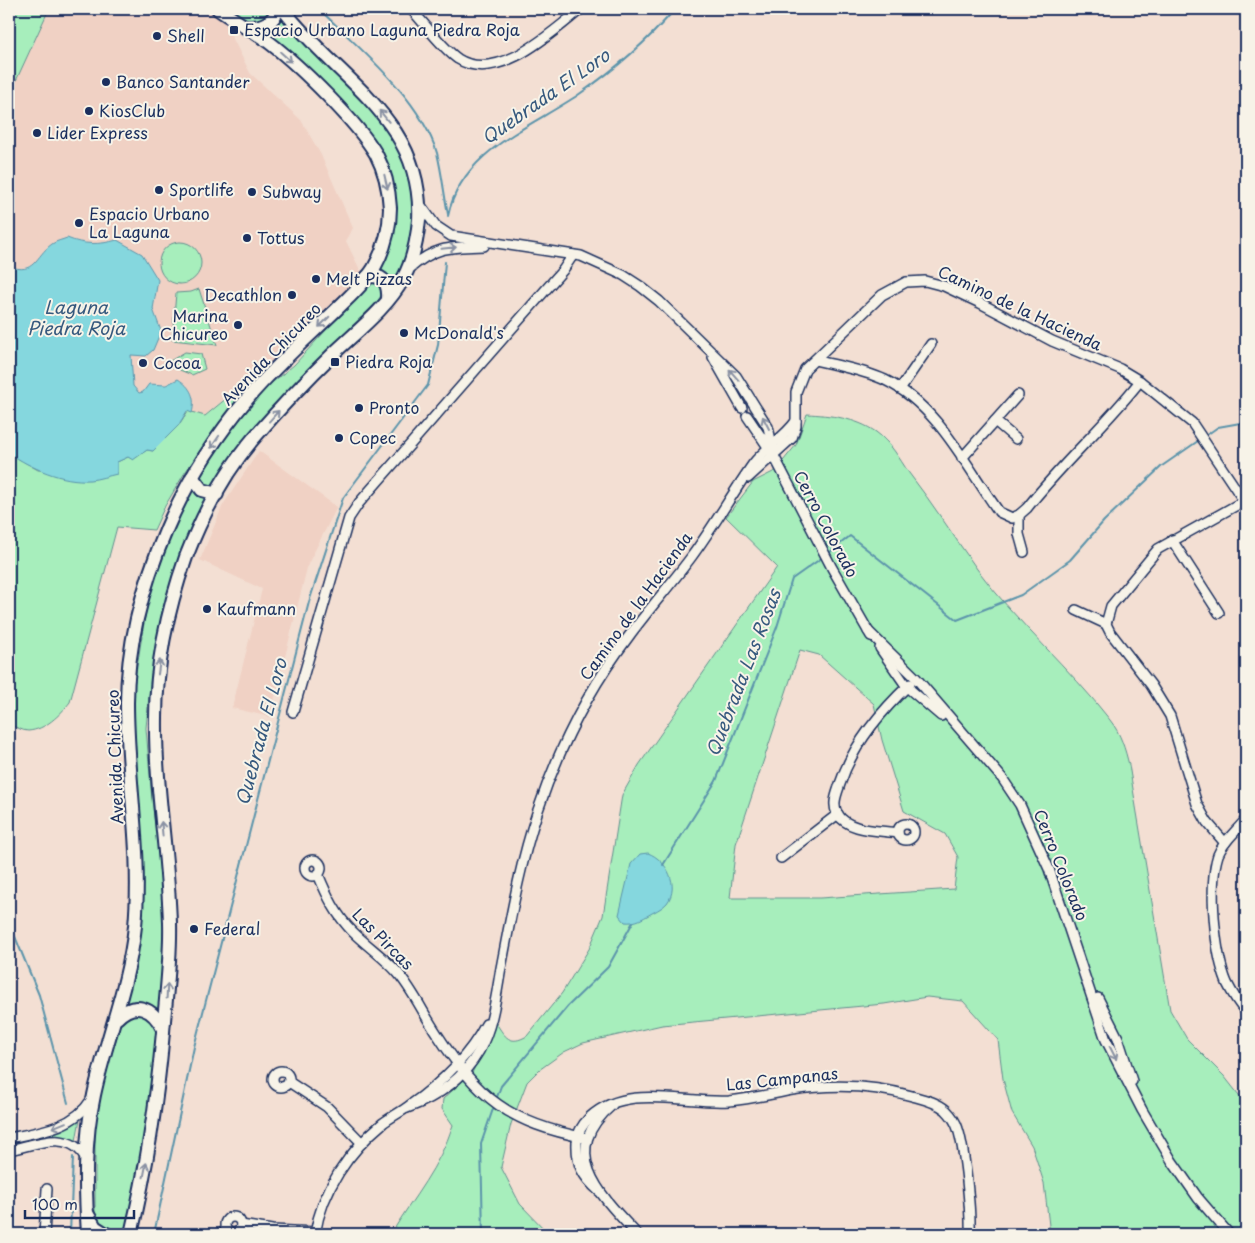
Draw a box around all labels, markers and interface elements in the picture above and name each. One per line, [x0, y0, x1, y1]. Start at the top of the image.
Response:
place label: Espacio Urbano Laguna Piedra Roja [244, 17, 520, 41]
place label: Shell [167, 23, 205, 47]
marker: Espacio Urbano Laguna Piedra Roja [228, 24, 240, 36]
marker: Shell [151, 30, 163, 42]
water label: Quebrada El Loro [476, 41, 615, 150]
one-way arrow [280, 51, 293, 63]
place label: Banco Santander [116, 69, 250, 93]
marker: Banco Santander [100, 76, 112, 88]
place label: KiosClub [99, 98, 165, 122]
marker: KiosClub [83, 105, 95, 117]
one-way arrow [378, 109, 389, 122]
place label: Lider Express [47, 120, 148, 144]
marker: Lider Express [31, 127, 43, 139]
one-way arrow [382, 174, 391, 190]
place label: Sportlife [169, 177, 234, 201]
place label: Subway [262, 179, 321, 203]
marker: Sportlife [153, 184, 165, 196]
marker: Subway [246, 186, 258, 198]
place label: Espacio Urbano La Laguna [89, 201, 210, 243]
marker: Espacio Urbano La Laguna [73, 217, 85, 229]
place label: Tottus [257, 225, 305, 249]
marker: Tottus [241, 232, 253, 244]
one-way arrow [440, 243, 456, 252]
street label: Camino de la Hacienda [934, 258, 1107, 356]
place label: Melt Pizzas [326, 266, 412, 290]
marker: Melt Pizzas [310, 273, 322, 285]
place label: Decathlon [204, 282, 282, 306]
marker: Decathlon [286, 289, 298, 301]
water label: Laguna Piedra Roja [27, 293, 126, 341]
street label: Avenida Chicureo [215, 296, 326, 410]
place label: Marina Chicureo [160, 303, 228, 345]
one-way arrow [317, 316, 330, 328]
marker: Marina Chicureo [232, 319, 244, 331]
place label: McDonald's [414, 320, 504, 344]
marker: McDonald's [398, 327, 410, 339]
place label: Piedra Roja [345, 349, 432, 373]
place label: Cocoa [153, 350, 201, 374]
marker: Piedra Roja [329, 356, 341, 368]
marker: Cocoa [137, 357, 149, 369]
one-way arrow [728, 369, 740, 382]
place label: Pronto [369, 395, 419, 419]
marker: Pronto [353, 402, 365, 414]
one-way arrow [268, 409, 280, 422]
one-way arrow [760, 416, 770, 431]
place label: Copec [349, 425, 396, 449]
marker: Copec [333, 432, 345, 444]
one-way arrow [209, 434, 219, 448]
street label: Cerro Colorado [789, 466, 865, 581]
street label: Camino de la Hacienda [573, 526, 698, 685]
water label: Quebrada Las Rosas [698, 584, 787, 760]
place label: Kaufmann [217, 596, 296, 620]
marker: Kaufmann [201, 603, 213, 615]
water label: Quebrada El Loro [228, 654, 293, 808]
one-way arrow [155, 659, 165, 675]
street label: Avenida Chicureo [100, 689, 128, 825]
street label: Cerro Colorado [1029, 805, 1095, 924]
one-way arrow [157, 821, 167, 837]
street label: Las Pircas [348, 902, 420, 974]
place label: Federal [204, 916, 260, 940]
marker: Federal [188, 923, 200, 935]
one-way arrow [162, 983, 171, 999]
one-way arrow [1108, 1045, 1118, 1060]
street label: Las Campanas [725, 1060, 839, 1096]
one-way arrow [52, 1121, 68, 1130]
one-way arrow [141, 1162, 150, 1178]
scale bar [25, 1188, 134, 1220]
text: 100 m [32, 1192, 78, 1215]

